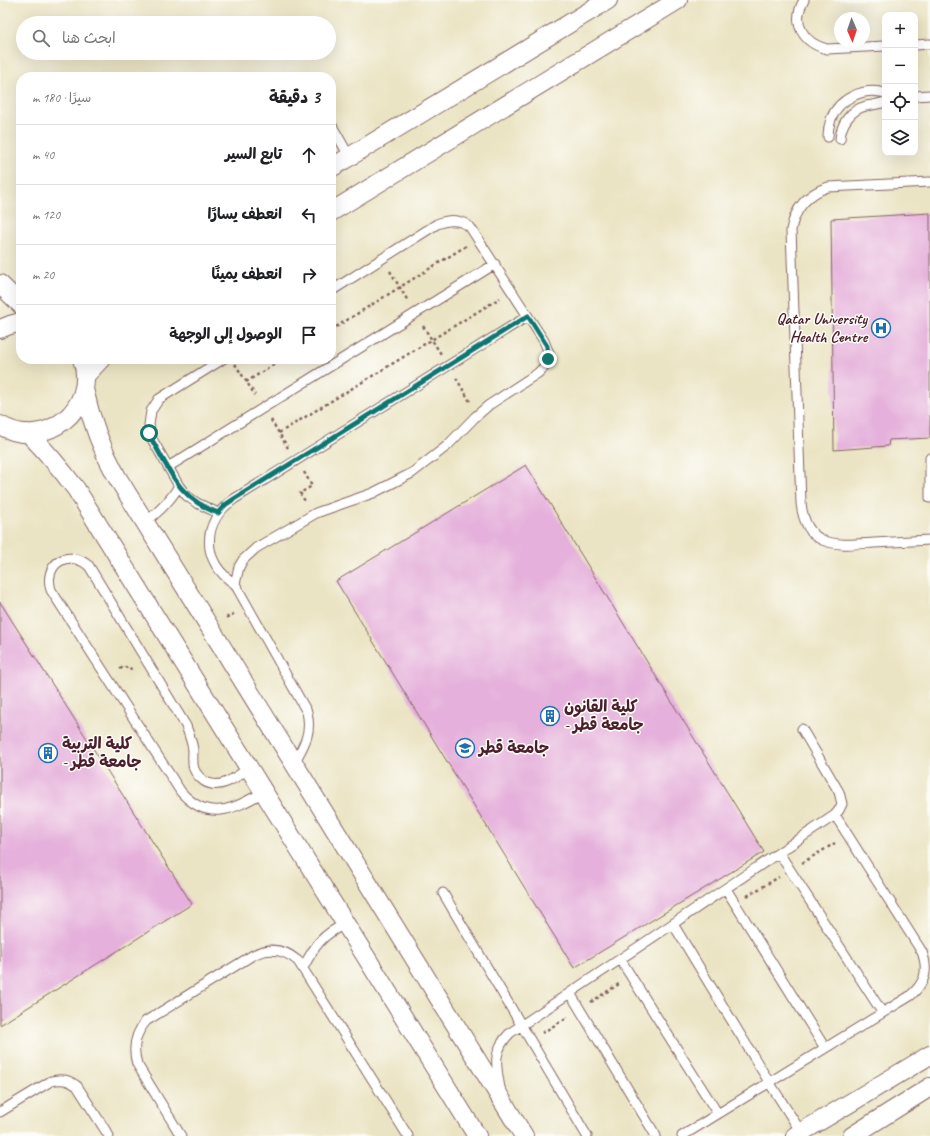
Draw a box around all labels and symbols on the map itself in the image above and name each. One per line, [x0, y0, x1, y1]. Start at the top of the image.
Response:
north arrow [834, 12, 870, 48]
place label: Qatar University Health Centre [776, 309, 869, 347]
hospital icon: Qatar University Health Centre [870, 317, 892, 339]
route end [539, 350, 557, 368]
route start [140, 424, 158, 442]
place label: كلية القانون - جامعة قطر [564, 697, 643, 735]
building icon: كلية القانون - جامعة قطر [539, 705, 561, 727]
place label: كلية التربية - جامعة قطر [62, 734, 141, 772]
school or university icon: جامعة قطر [454, 737, 476, 759]
place label: جامعة قطر [477, 738, 549, 758]
building icon: كلية التربية - جامعة قطر [37, 742, 59, 764]

